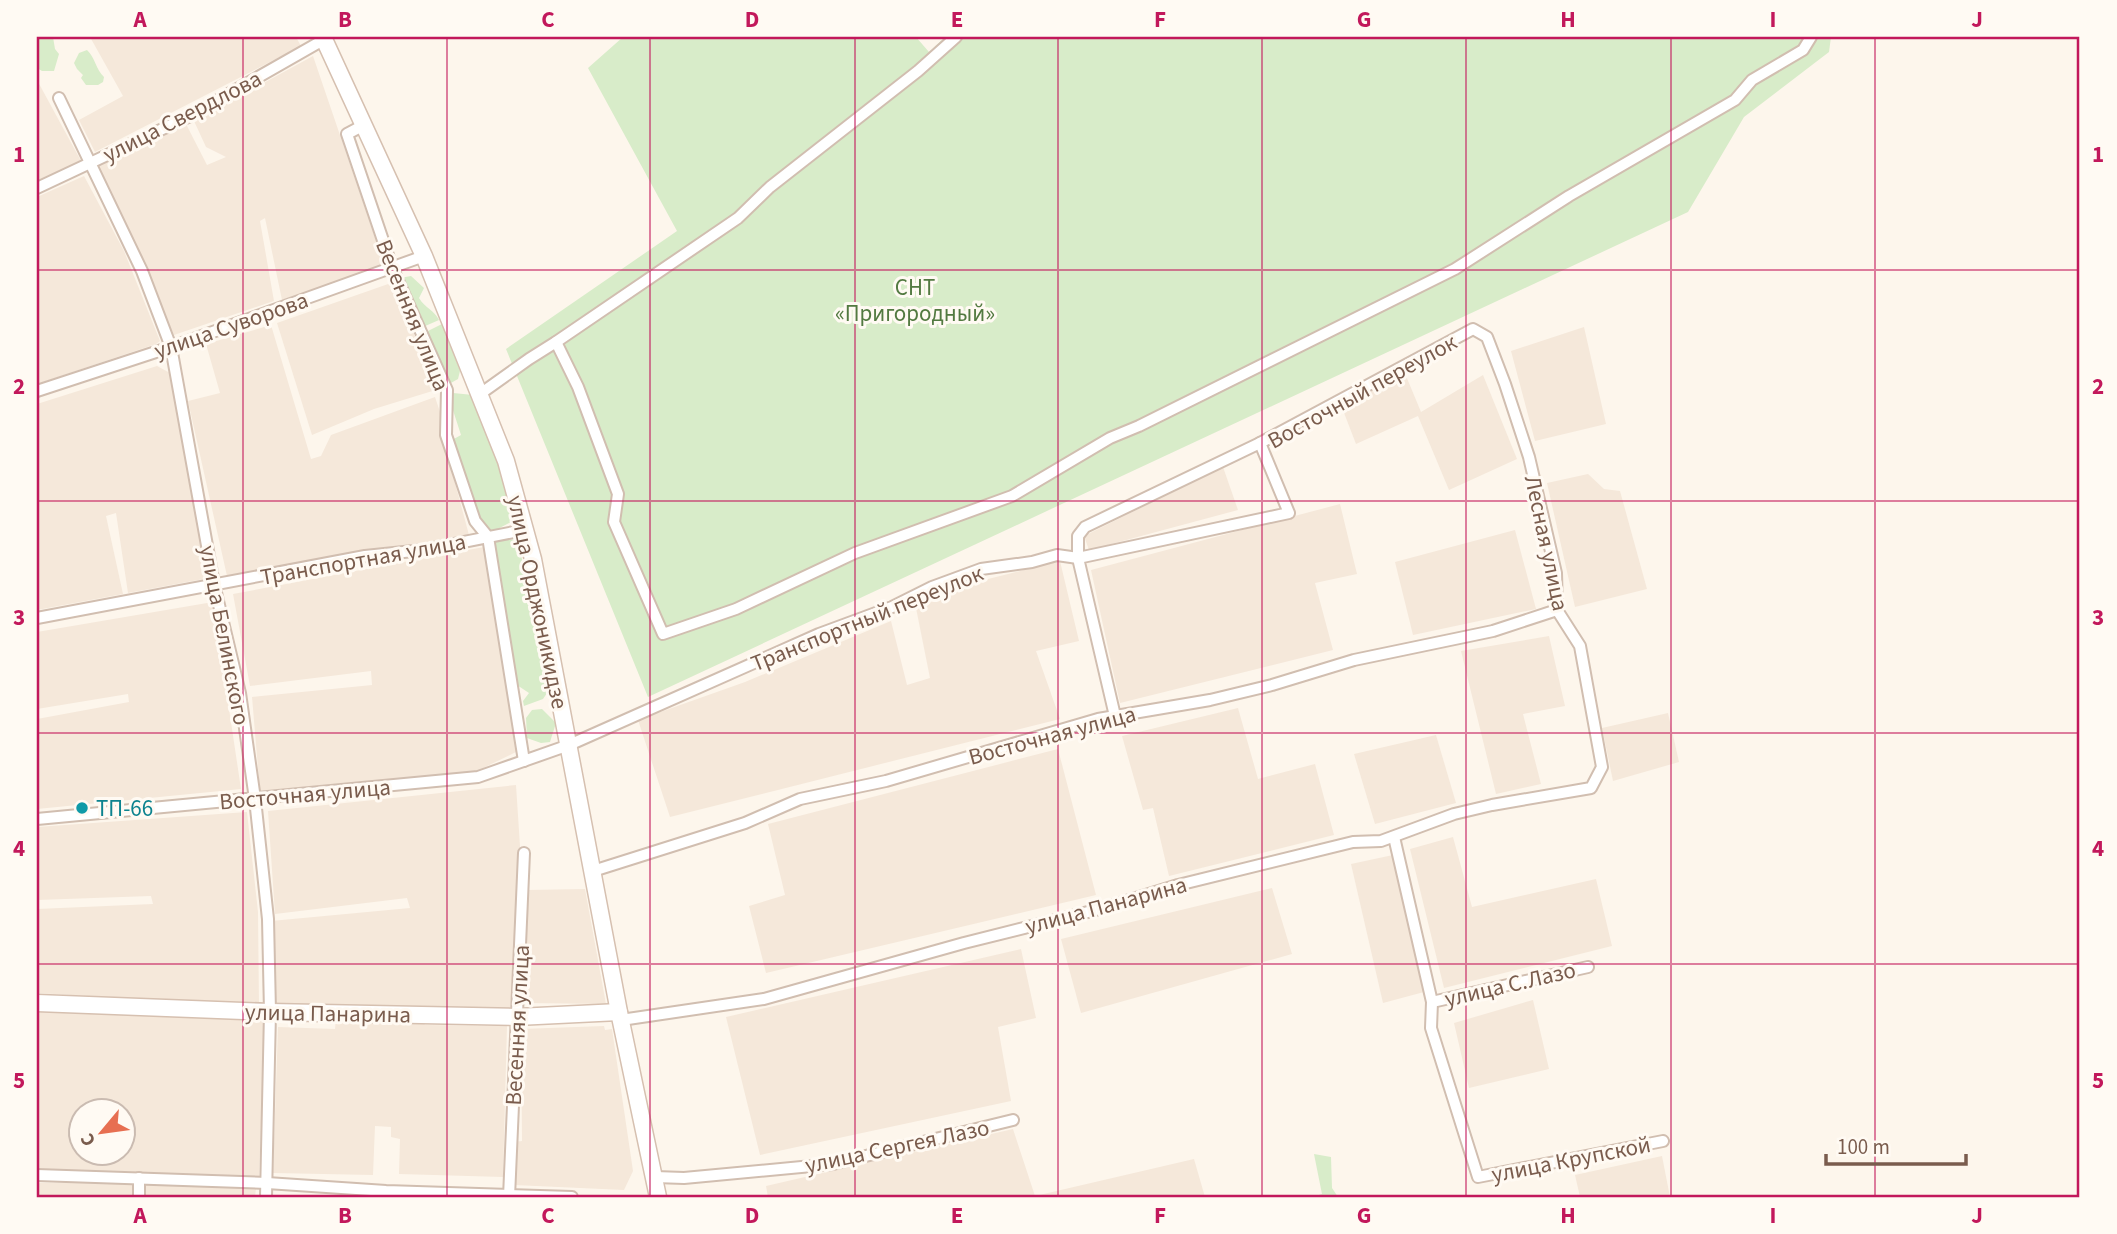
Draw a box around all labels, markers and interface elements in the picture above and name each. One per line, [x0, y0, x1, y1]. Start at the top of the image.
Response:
text: A [132, 3, 147, 36]
text: B [338, 3, 352, 36]
text: C [541, 3, 555, 36]
text: D [745, 3, 759, 36]
text: E [951, 3, 963, 36]
text: F [1154, 3, 1166, 36]
text: G [1357, 3, 1371, 36]
text: H [1560, 3, 1576, 36]
text: I [1770, 3, 1776, 36]
text: J [1971, 3, 1983, 36]
street label: улица Свердлова [97, 62, 267, 171]
text: 1 [13, 138, 25, 171]
text: 1 [2092, 138, 2104, 171]
street label: Весенняя улица [367, 234, 458, 396]
park label: СНТ «Пригородный» [835, 271, 995, 330]
street label: улица Суворова [150, 284, 313, 367]
street label: Восточный переулок [1262, 325, 1463, 457]
text: 2 [13, 370, 25, 403]
text: 2 [2092, 370, 2104, 403]
street label: Лесная улица [1516, 472, 1577, 614]
street label: улица Орджоникидзе [499, 492, 576, 712]
street label: Транспортная улица [258, 525, 468, 594]
street label: улица Белинского [191, 542, 258, 728]
street label: Транспортный переулок [746, 556, 989, 680]
text: 3 [13, 601, 25, 634]
text: 3 [2092, 601, 2104, 634]
street label: Восточная улица [965, 697, 1139, 774]
street label: Восточная улица [218, 771, 392, 818]
place label: ТП-66 [96, 792, 153, 825]
marker: ТП-66 [74, 800, 90, 816]
text: 4 [13, 832, 25, 865]
text: 4 [2092, 832, 2104, 865]
street label: улица Панарина [1022, 868, 1191, 943]
street label: Весенняя улица [497, 944, 538, 1106]
street label: улица С.Лазо [1441, 953, 1579, 1016]
street label: улица Панарина [245, 996, 411, 1031]
text: 5 [13, 1064, 25, 1097]
text: 5 [2092, 1064, 2104, 1097]
north arrow [66, 1098, 136, 1168]
street label: улица Сергея Лазо [802, 1111, 992, 1182]
scale bar [1826, 1122, 1966, 1166]
text: С [74, 1128, 103, 1151]
street label: улица Крупской [1489, 1128, 1653, 1191]
text: 100 m [1837, 1132, 1890, 1162]
text: A [132, 1199, 147, 1232]
text: B [338, 1199, 352, 1232]
text: C [541, 1199, 555, 1232]
text: D [745, 1199, 759, 1232]
text: E [951, 1199, 963, 1232]
text: F [1154, 1199, 1166, 1232]
text: G [1357, 1199, 1371, 1232]
text: H [1560, 1199, 1576, 1232]
text: I [1770, 1199, 1776, 1232]
text: J [1971, 1199, 1983, 1232]

